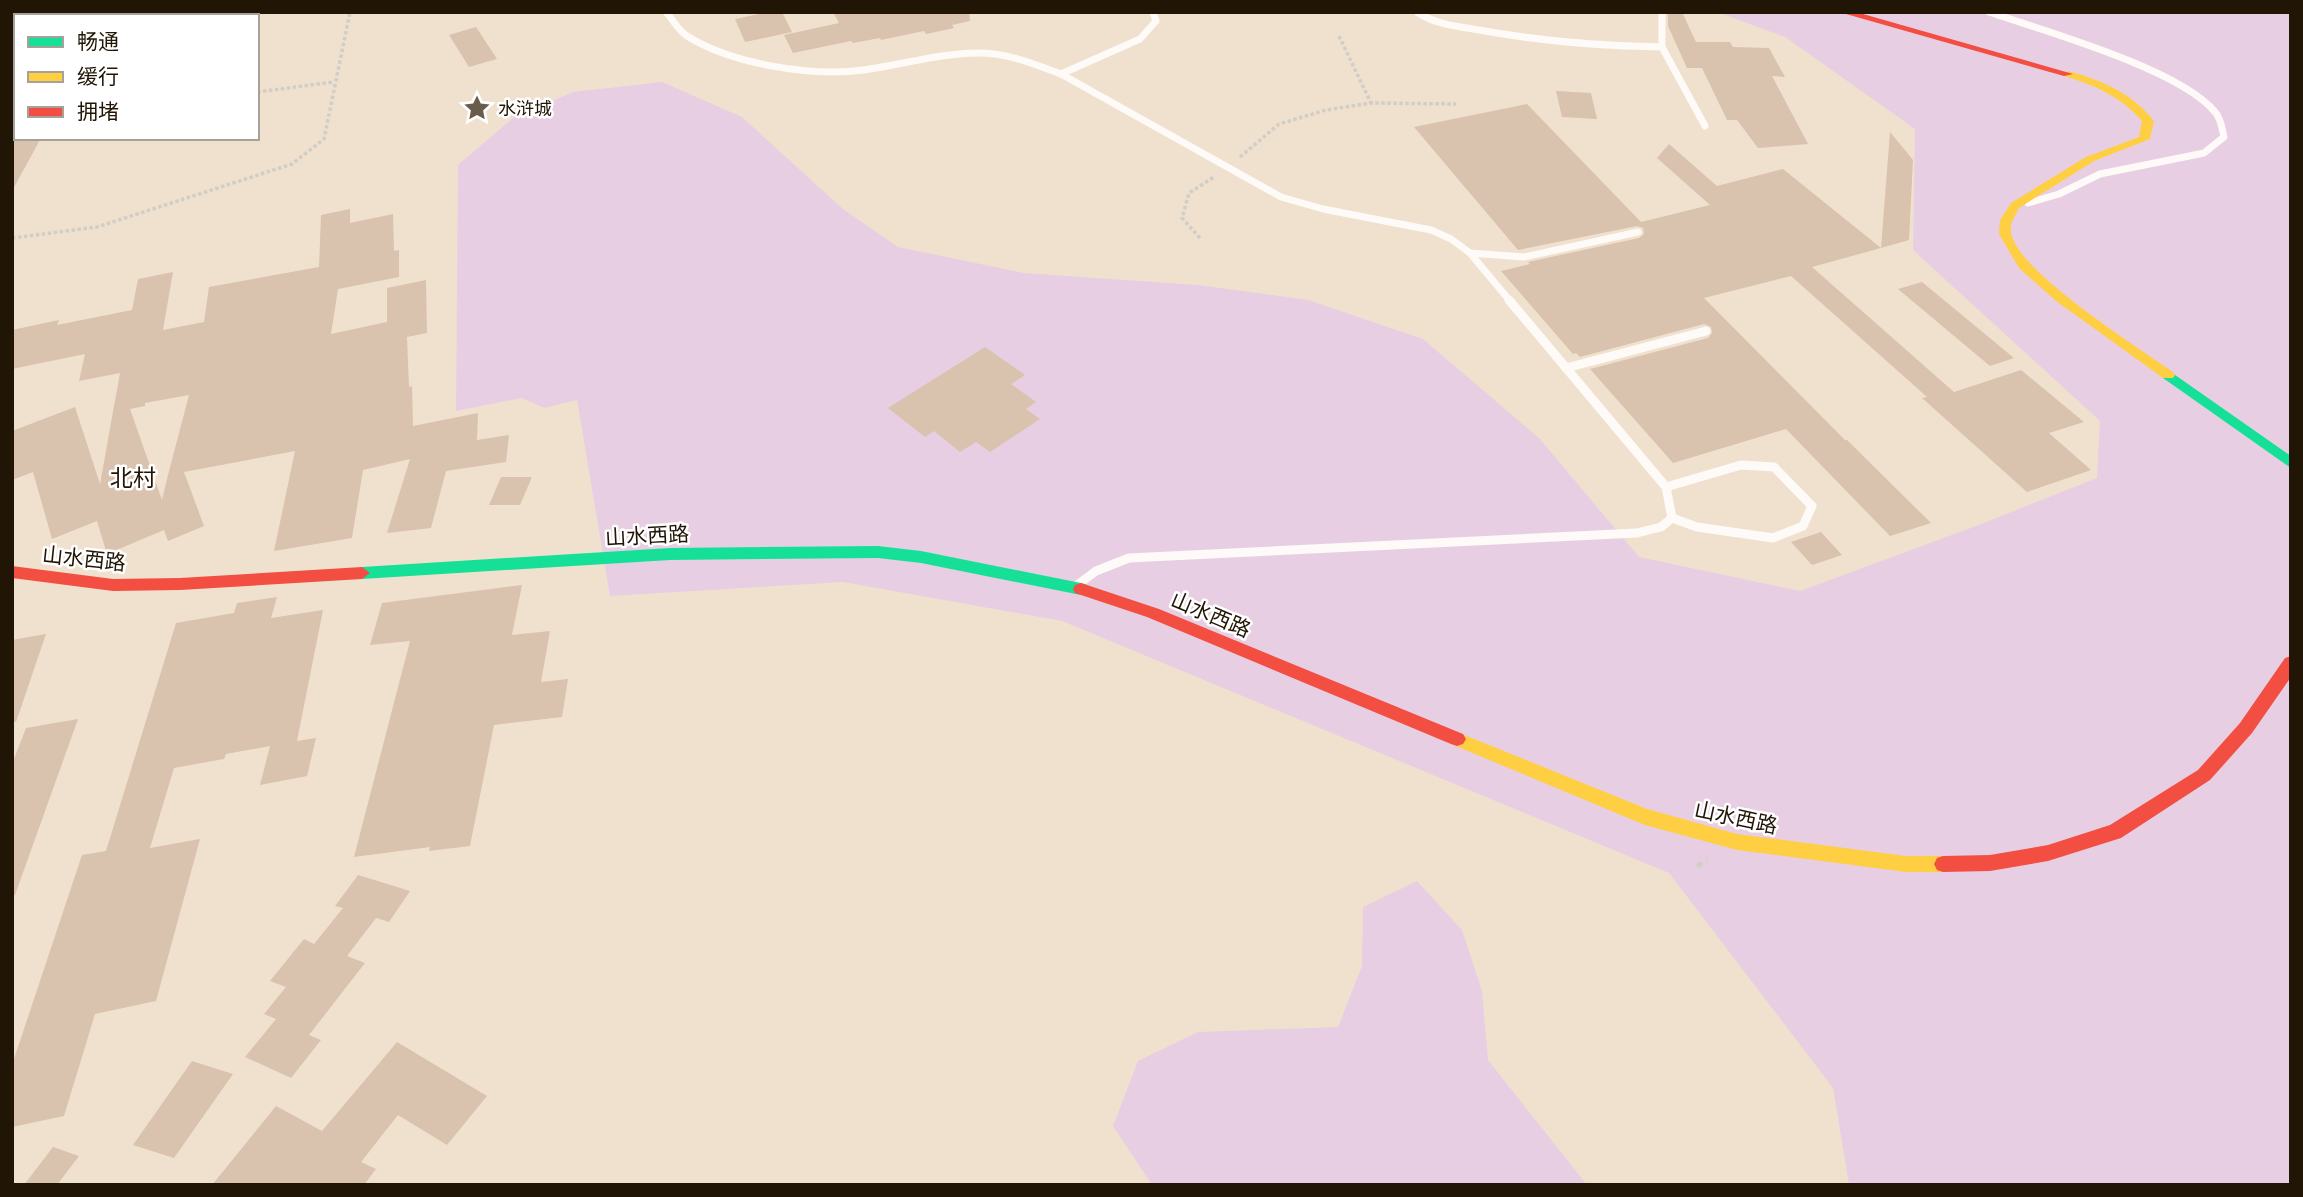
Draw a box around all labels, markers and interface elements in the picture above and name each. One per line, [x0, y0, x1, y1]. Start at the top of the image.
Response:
legend [14, 14, 259, 140]
text: 畅通 [77, 27, 119, 55]
text: 缓行 [77, 62, 119, 90]
place icon: 水浒城 [462, 93, 492, 123]
text: 拥堵 [77, 97, 119, 125]
place label: 水浒城 [498, 97, 552, 120]
district label: 北村 [110, 462, 156, 492]
street label: 山水西路 [604, 519, 690, 551]
street label: 山水西路 [41, 540, 127, 576]
street label: 山水西路 [1167, 585, 1255, 643]
street label: 山水西路 [1692, 795, 1780, 839]

